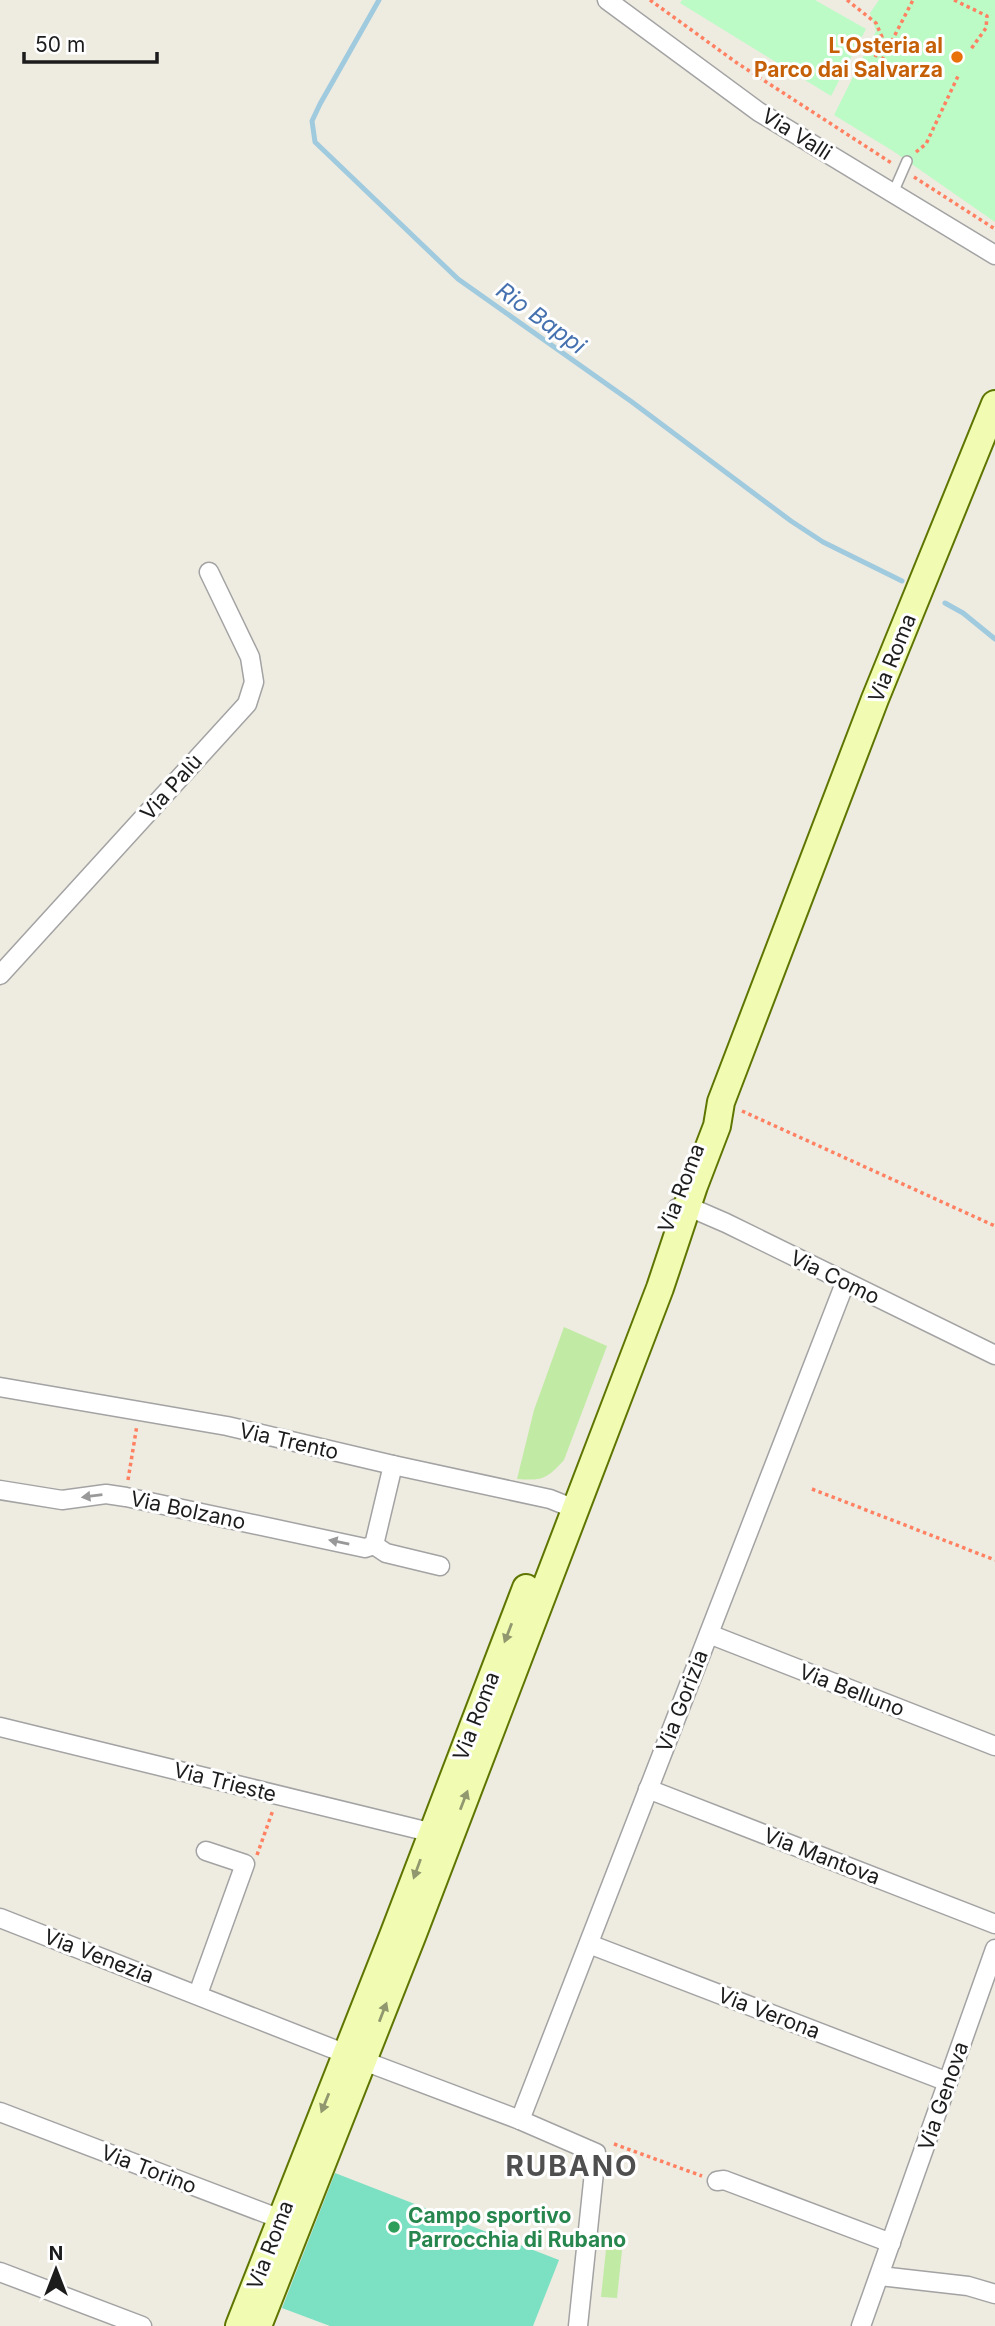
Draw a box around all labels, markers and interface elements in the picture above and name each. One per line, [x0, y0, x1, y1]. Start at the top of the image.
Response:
scale bar [24, 21, 158, 65]
text: 50 m [35, 32, 85, 57]
place label: L'Osteria al Parco dai Salvarza [754, 33, 943, 82]
marker: L'Osteria al Parco dai Salvarza [949, 49, 965, 65]
street label: Via Valli [757, 103, 837, 165]
water label: Rio Bappi [491, 276, 591, 360]
street label: Via Roma [863, 610, 921, 706]
street label: Via Palù [135, 749, 207, 825]
street label: Via Roma [653, 1140, 709, 1236]
street label: Via Como [786, 1245, 884, 1309]
street label: Via Trento [237, 1417, 341, 1465]
street label: Via Bolzano [128, 1486, 248, 1534]
one-way arrow [81, 1490, 103, 1501]
one-way arrow [328, 1537, 350, 1548]
one-way arrow [502, 1623, 513, 1644]
street label: Via Gorizia [651, 1646, 713, 1756]
street label: Via Belluno [796, 1658, 908, 1722]
street label: Via Roma [448, 1668, 504, 1764]
street label: Via Trieste [171, 1757, 279, 1807]
one-way arrow [459, 1789, 470, 1810]
street label: Via Mantova [760, 1822, 884, 1890]
one-way arrow [412, 1858, 423, 1879]
street label: Via Venezia [40, 1924, 158, 1988]
street label: Via Verona [714, 1982, 824, 2044]
one-way arrow [377, 2001, 388, 2022]
street label: Via Genova [913, 2038, 973, 2154]
one-way arrow [320, 2093, 331, 2114]
street label: Via Torino [98, 2139, 200, 2199]
district label: RUBANO [505, 2149, 639, 2183]
street label: Via Roma [242, 2197, 298, 2293]
place label: Campo sportivo Parrocchia di Rubano [408, 2203, 626, 2252]
marker: Campo sportivo Parrocchia di Rubano [386, 2219, 402, 2235]
north arrow [21, 2235, 91, 2305]
text: N [49, 2242, 63, 2265]

